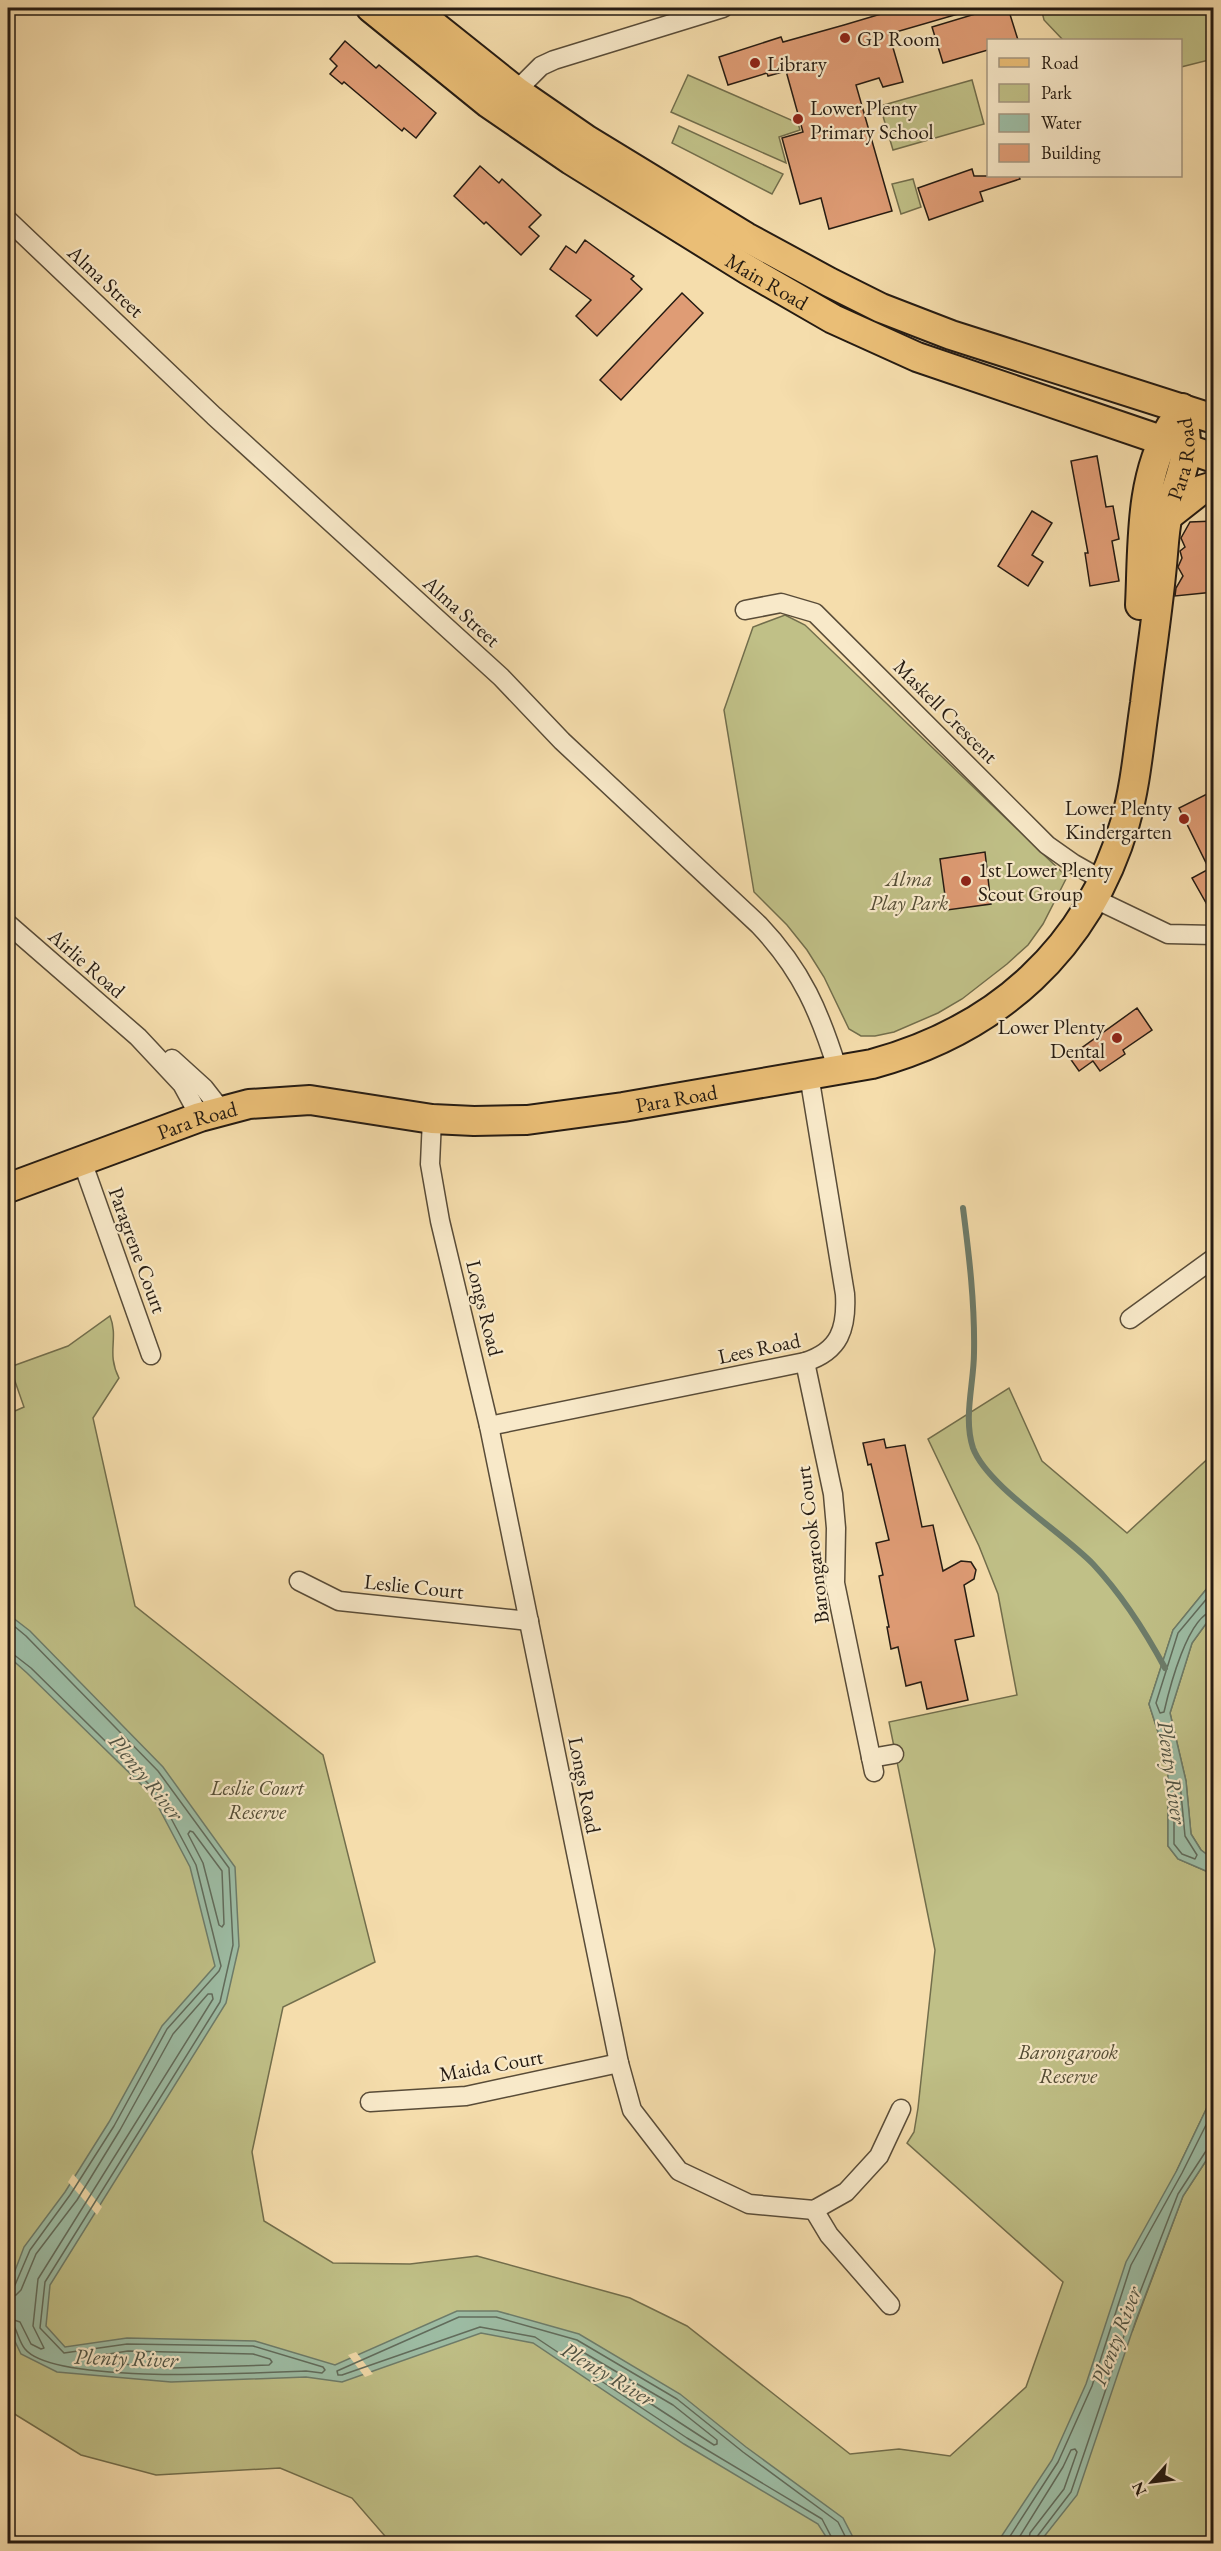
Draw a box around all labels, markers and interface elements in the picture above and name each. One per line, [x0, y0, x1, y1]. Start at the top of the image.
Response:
place label: GP Room [857, 25, 940, 52]
marker: GP Room [838, 31, 852, 45]
legend [987, 39, 1182, 177]
place label: Library [767, 50, 828, 77]
text: Road [1041, 51, 1080, 74]
marker: Library [748, 56, 762, 70]
text: Park [1041, 81, 1072, 104]
place label: Lower Plenty Primary School [810, 94, 934, 145]
text: Water [1041, 111, 1082, 134]
marker: Lower Plenty Primary School [791, 112, 805, 126]
text: Building [1041, 141, 1101, 164]
street label: Alma Street [61, 238, 150, 323]
street label: Main Road [721, 246, 814, 316]
street label: Para Road [1160, 416, 1200, 503]
street label: Alma Street [417, 569, 506, 653]
street label: Maskell Crescent [888, 653, 1004, 769]
place label: Lower Plenty Kindergarten [1065, 794, 1173, 845]
marker: Lower Plenty Kindergarten [1177, 812, 1191, 826]
place label: 1st Lower Plenty Scout Group [978, 856, 1114, 907]
park label: Alma Play Park [870, 865, 949, 916]
marker: 1st Lower Plenty Scout Group [959, 874, 973, 888]
street label: Airlie Road [42, 922, 131, 1004]
place label: Lower Plenty Dental [998, 1013, 1106, 1064]
marker: Lower Plenty Dental [1110, 1031, 1124, 1045]
street label: Para Road [633, 1077, 720, 1118]
street label: Para Road [153, 1094, 240, 1145]
street label: Paragrene Court [103, 1183, 173, 1317]
street label: Longs Road [460, 1257, 510, 1359]
street label: Lees Road [715, 1326, 803, 1370]
street label: Barongarook Court [789, 1464, 835, 1625]
street label: Leslie Court [363, 1567, 465, 1605]
water label: Plenty River [1150, 1718, 1194, 1827]
water label: Plenty River [102, 1727, 191, 1828]
street label: Longs Road [562, 1734, 608, 1836]
park label: Leslie Court Reserve [209, 1774, 305, 1825]
park label: Barongarook Reserve [1017, 2038, 1119, 2089]
street label: Maida Court [437, 2043, 546, 2087]
water label: Plenty River [1084, 2281, 1149, 2390]
water label: Plenty River [556, 2335, 661, 2414]
water label: Plenty River [74, 2342, 180, 2374]
north arrow [1122, 2452, 1182, 2512]
text: N [1127, 2478, 1152, 2499]

